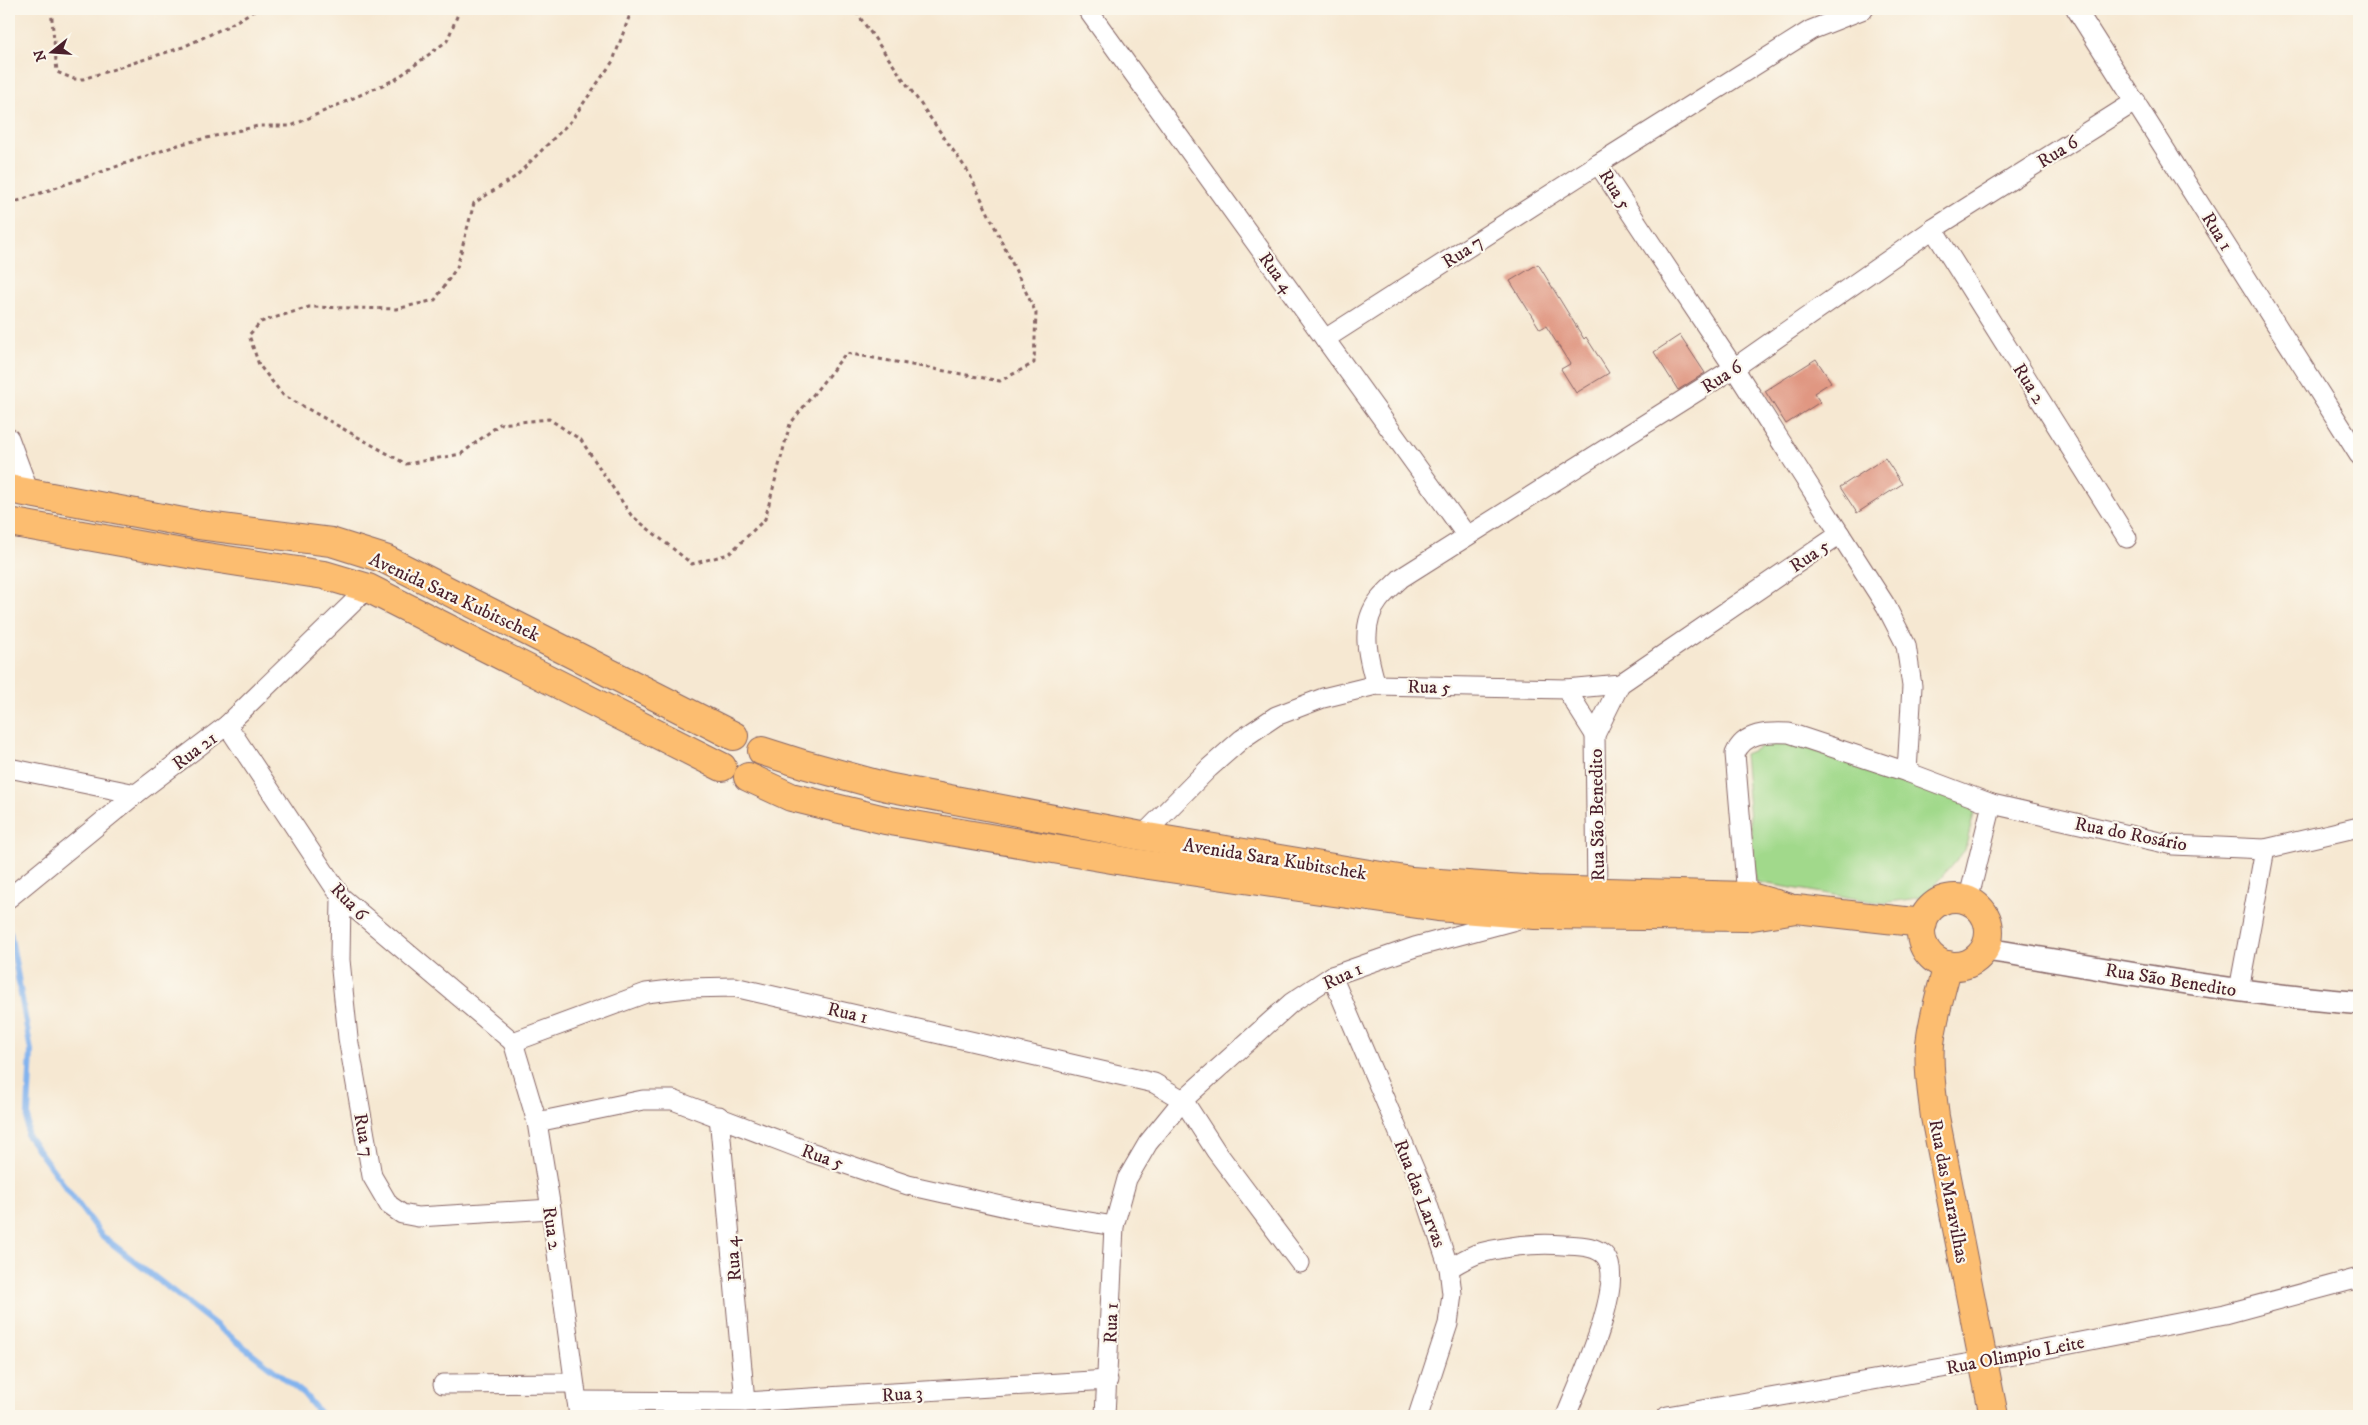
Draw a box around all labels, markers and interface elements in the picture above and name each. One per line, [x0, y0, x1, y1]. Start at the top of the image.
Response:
north arrow [28, 28, 78, 78]
text: N [30, 47, 51, 64]
street label: Rua 6 [2033, 130, 2083, 174]
street label: Rua 5 [1593, 165, 1636, 215]
street label: Rua 1 [2196, 208, 2237, 255]
street label: Rua 7 [1438, 231, 1488, 274]
street label: Rua 4 [1253, 248, 1299, 299]
street label: Rua 6 [1697, 355, 1747, 399]
street label: Rua 2 [2008, 359, 2050, 409]
street label: Rua 5 [1785, 534, 1835, 578]
street label: Avenida Sara Kubitschek [365, 548, 544, 647]
street label: Rua 5 [1407, 676, 1451, 699]
street label: Rua 21 [168, 727, 222, 776]
street label: Rua São Benedito [1585, 749, 1610, 881]
street label: Rua do Rosário [2072, 812, 2189, 857]
street label: Avenida Sara Kubitschek [1181, 834, 1369, 885]
street label: Rua 6 [325, 878, 373, 927]
street label: Rua 1 [1319, 957, 1366, 995]
street label: Rua São Benedito [2104, 959, 2238, 1002]
street label: Rua 1 [825, 998, 870, 1029]
street label: Rua 7 [348, 1112, 379, 1159]
street label: Rua das Maravilhas [1923, 1118, 1974, 1265]
street label: Rua das Larvas [1388, 1136, 1451, 1251]
street label: Rua 5 [798, 1139, 847, 1176]
street label: Rua 2 [537, 1205, 566, 1252]
street label: Rua 4 [720, 1234, 747, 1282]
street label: Rua 1 [1099, 1302, 1124, 1344]
street label: Rua Olimpio Leite [1944, 1331, 2086, 1380]
street label: Rua 3 [881, 1382, 923, 1407]

